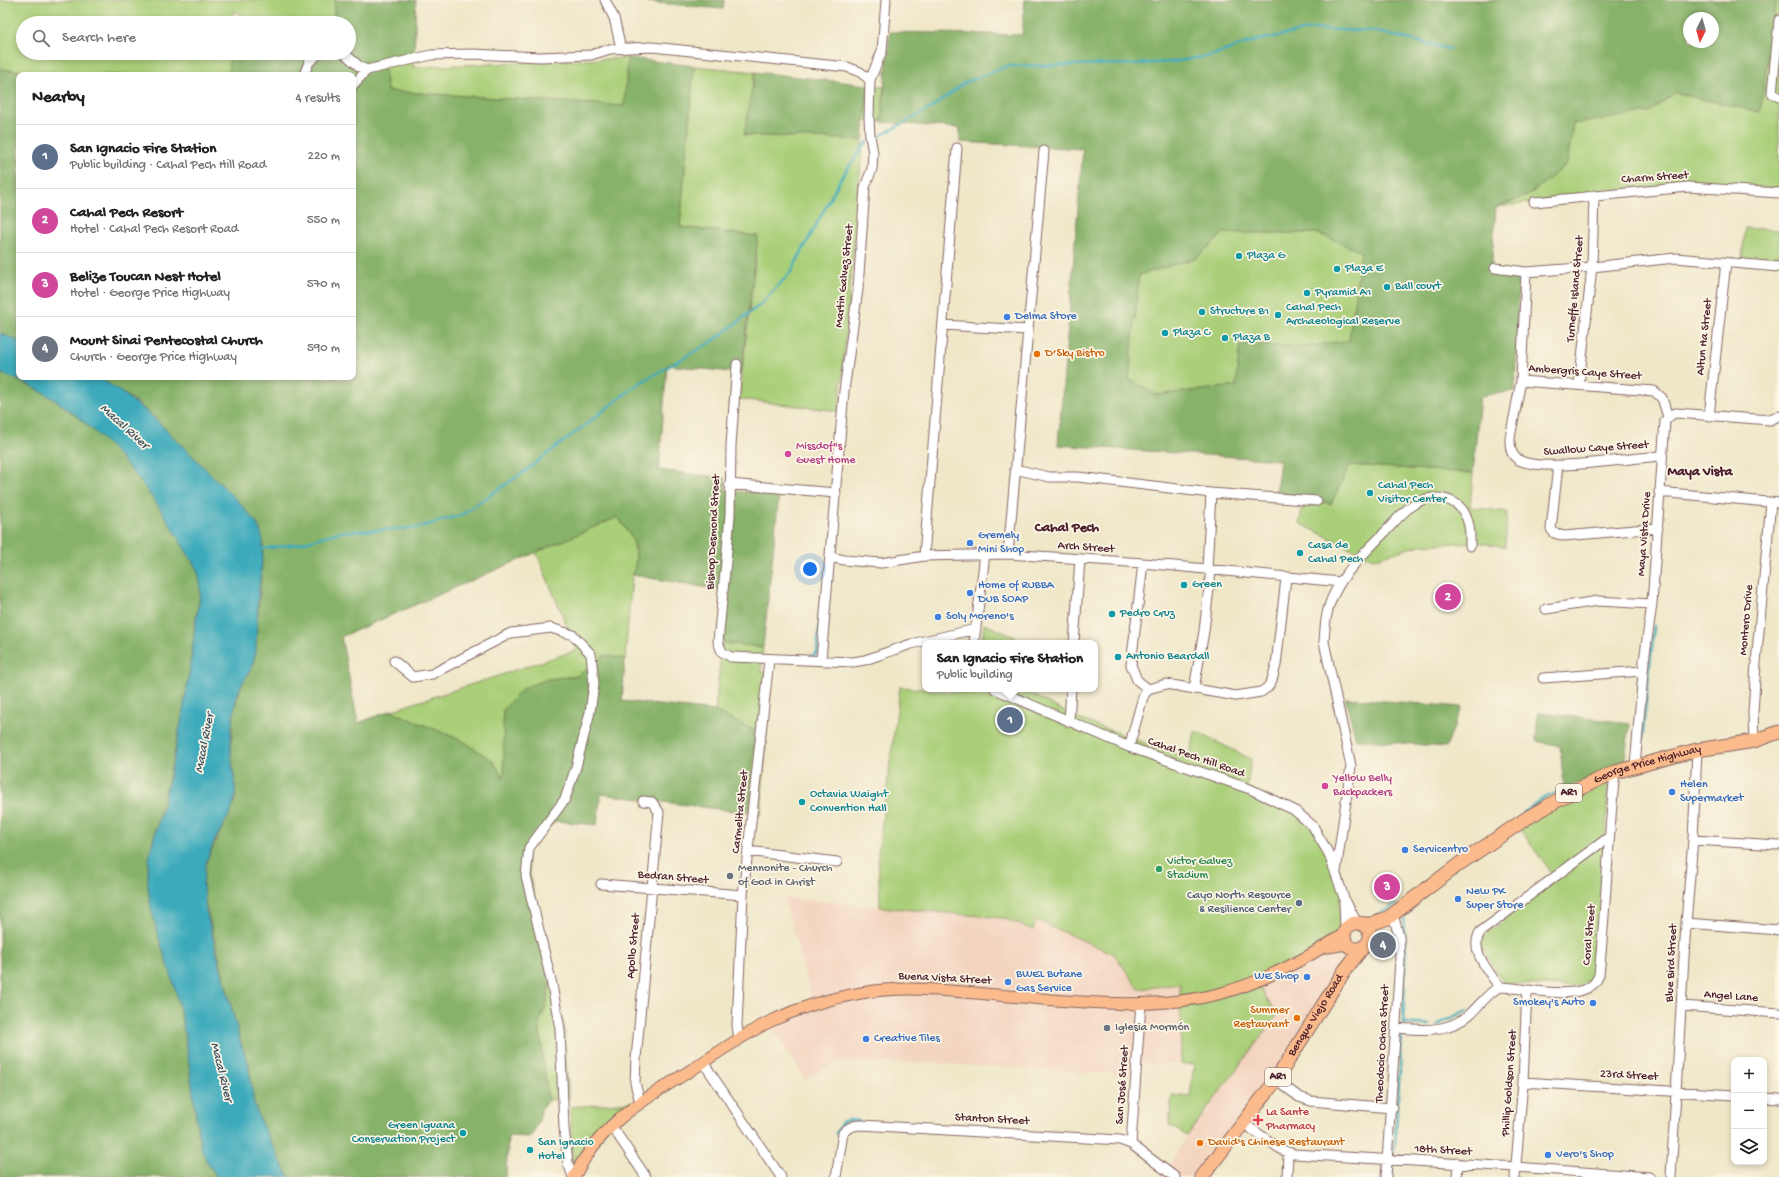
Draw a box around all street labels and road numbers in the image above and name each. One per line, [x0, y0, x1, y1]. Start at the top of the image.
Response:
street label: Charm Street [1621, 169, 1690, 187]
street label: Martin Galvez Street [833, 223, 857, 328]
street label: Turneffe Island Street [1564, 234, 1588, 344]
street label: Altun Ha Street [1694, 297, 1716, 376]
street label: Ambergris Caye Street [1528, 362, 1643, 384]
street label: Swallow Caye Street [1543, 438, 1650, 460]
street label: Bishop Desmond Street [704, 473, 724, 591]
street label: Maya Vista Drive [1635, 490, 1655, 577]
street label: Arch Street [1057, 539, 1116, 557]
street label: Montero Drive [1737, 583, 1757, 656]
street label: Cahal Pech Hill Road [1146, 735, 1247, 781]
street label: George Price Highway [1592, 742, 1702, 788]
street label: Carmelita Street [730, 769, 752, 854]
road number: AR1 [1556, 784, 1582, 802]
street label: Bedran Street [636, 868, 710, 888]
street label: Coral Street [1580, 903, 1600, 966]
street label: Apollo Street [624, 912, 644, 979]
street label: Blue Bird Street [1663, 922, 1681, 1003]
street label: Buena Vista Street [897, 970, 993, 988]
street label: Benque Viejo Road [1285, 971, 1348, 1060]
street label: Theodocio Ochoa Street [1373, 984, 1393, 1104]
street label: Angel Lane [1703, 988, 1759, 1006]
street label: Phillip Goldson Street [1499, 1028, 1521, 1138]
street label: San José Street [1113, 1044, 1133, 1125]
street label: 23rd Street [1600, 1067, 1660, 1085]
road number: AR1 [1265, 1068, 1291, 1086]
street label: Stanton Street [954, 1111, 1031, 1129]
street label: 18th Street [1413, 1142, 1473, 1160]

